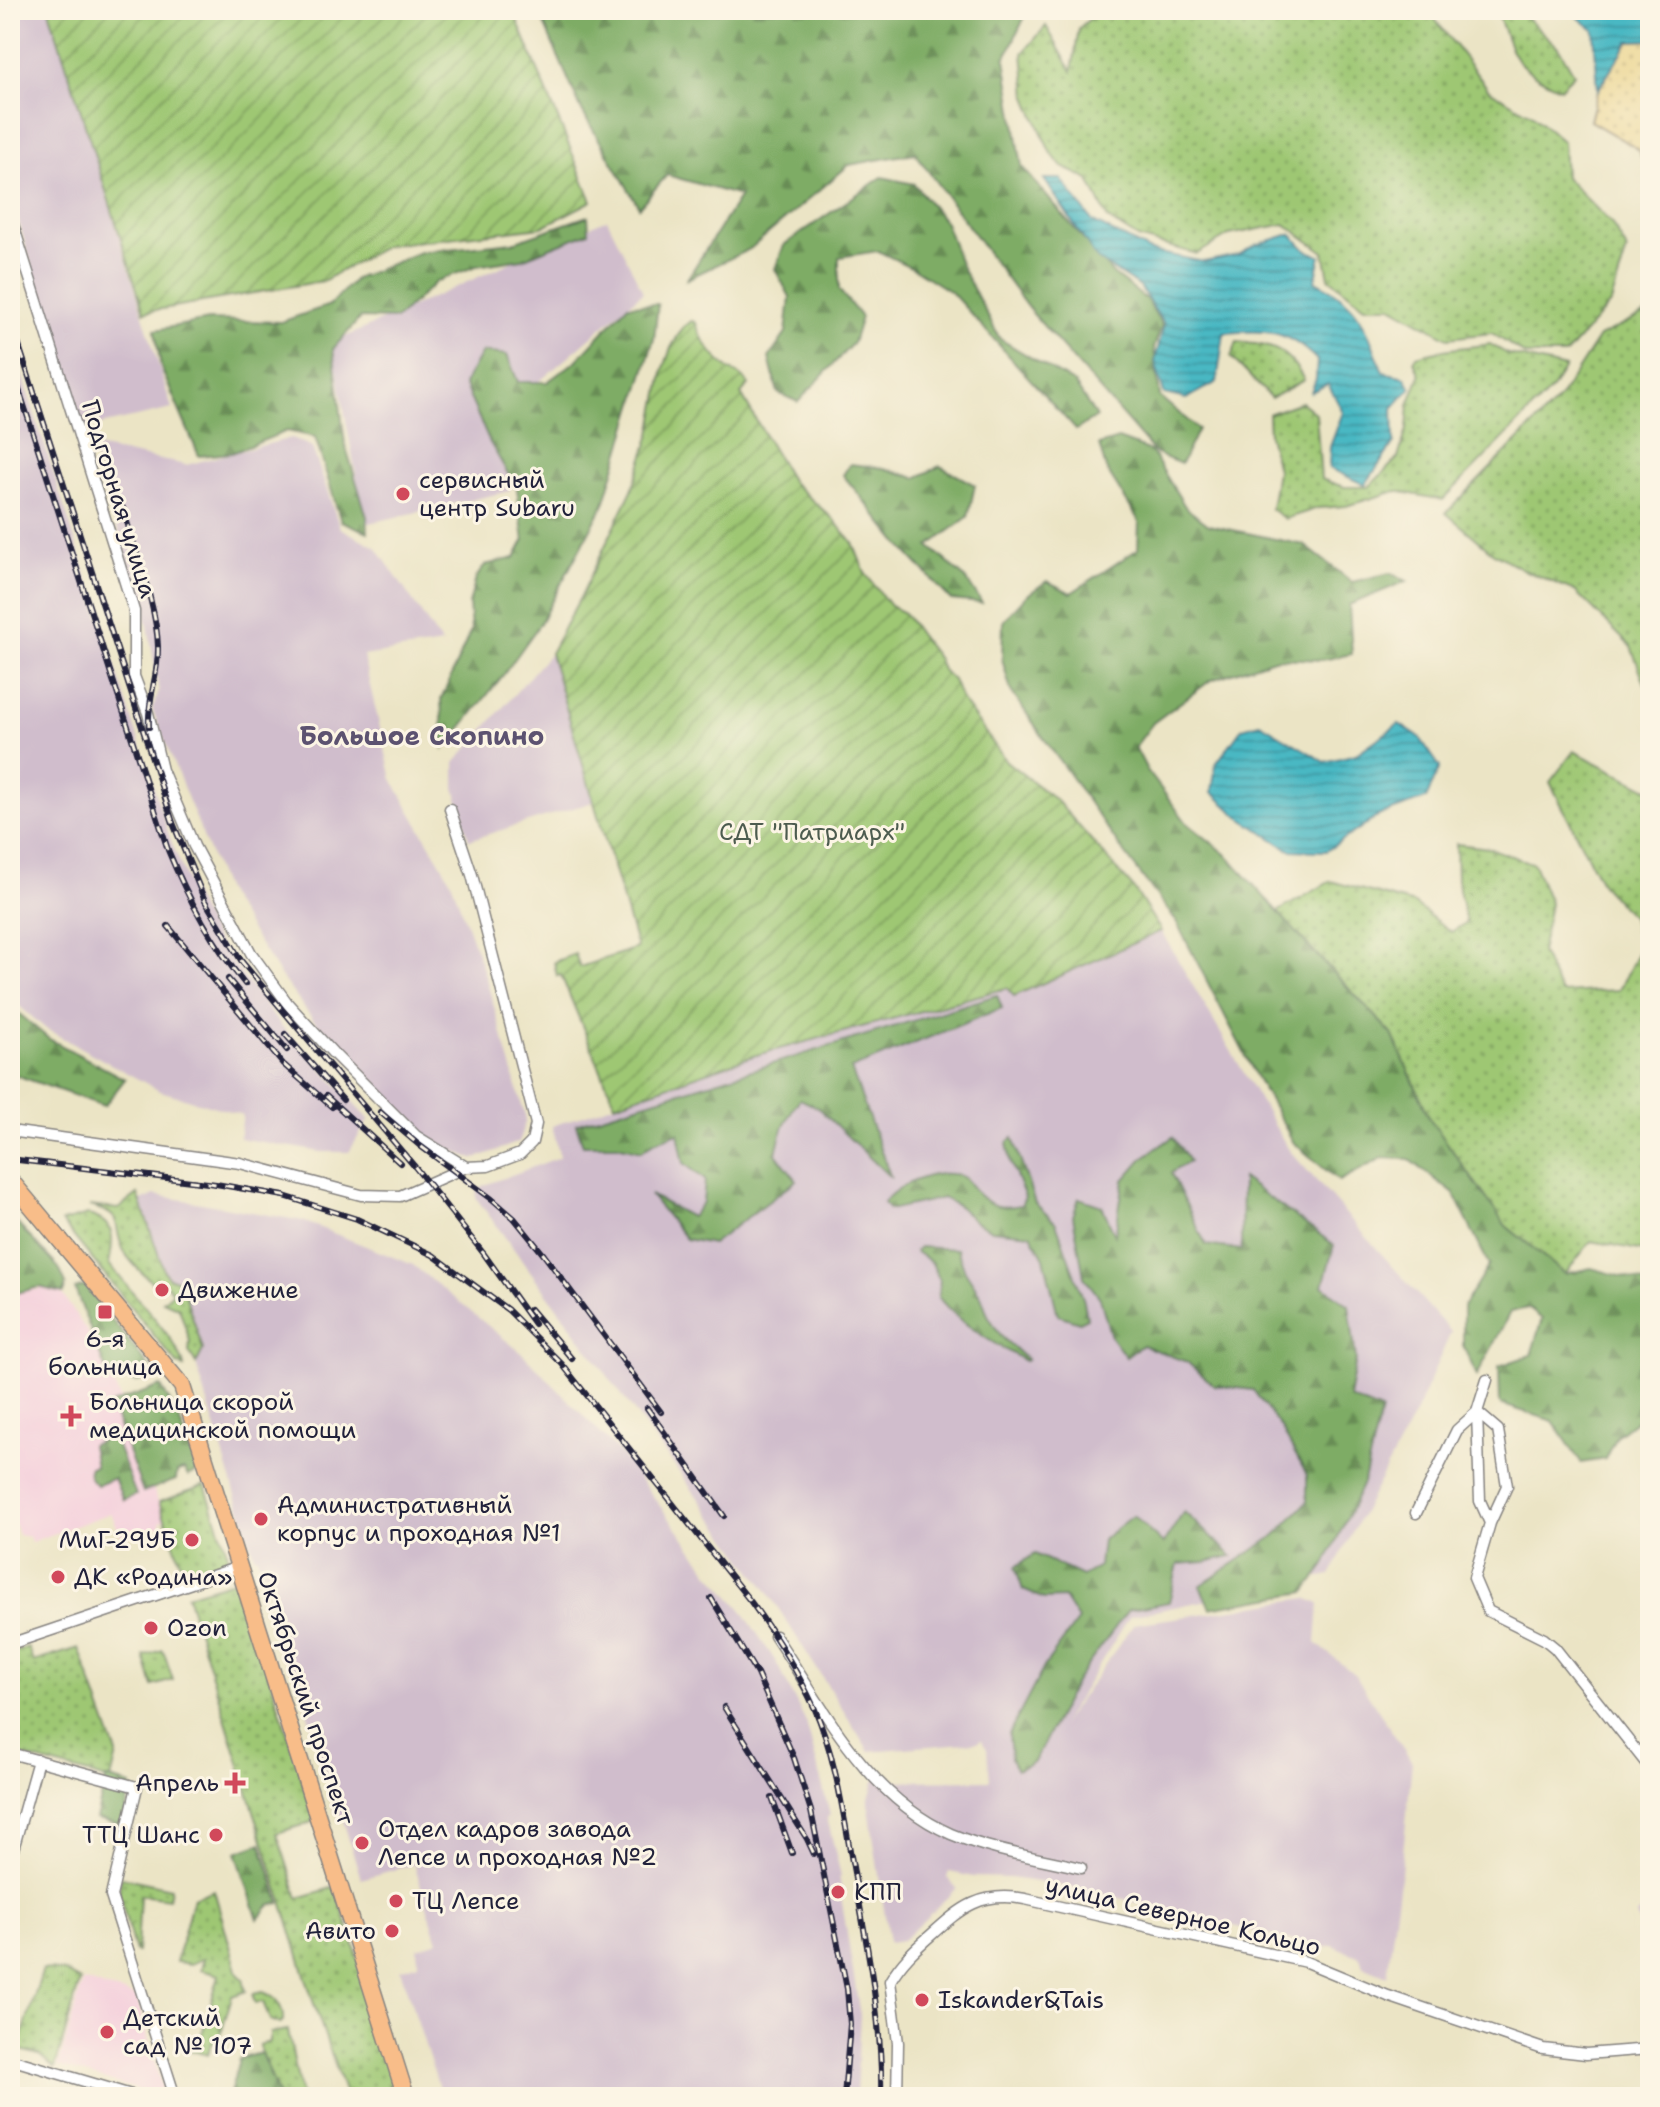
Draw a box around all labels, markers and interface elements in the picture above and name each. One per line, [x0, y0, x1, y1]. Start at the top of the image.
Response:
street label: Подгорная улица [74, 396, 164, 602]
place label: сервисный центр Subaru [419, 464, 575, 524]
marker: сервисный центр Subaru [394, 485, 412, 503]
district label: Большое Скопино [300, 718, 544, 753]
park label: СДТ "Патриарх" [719, 816, 905, 848]
place label: Движение [178, 1274, 299, 1306]
marker: Движение [153, 1281, 171, 1299]
marker: 6-я больница [96, 1303, 114, 1321]
place label: 6-я больница [48, 1323, 162, 1383]
place label: Больница скорой медицинской помощи [89, 1386, 356, 1446]
marker: Больница скорой медицинской помощи [60, 1405, 82, 1427]
place label: Административный корпус и проходная №1 [277, 1489, 561, 1549]
marker: Административный корпус и проходная №1 [252, 1510, 270, 1528]
place label: МиГ-29УБ [59, 1524, 176, 1556]
marker: МиГ-29УБ [183, 1531, 201, 1549]
place label: ДК «Родина» [74, 1561, 233, 1593]
street label: Октябрьский проспект [250, 1567, 362, 1830]
marker: ДК «Родина» [49, 1568, 67, 1586]
place label: Ozon [167, 1612, 227, 1644]
marker: Ozon [142, 1619, 160, 1637]
place label: Апрель [135, 1767, 219, 1799]
marker: Апрель [226, 1774, 244, 1792]
place label: Отдел кадров завода Лепсе и проходная №2 [378, 1813, 657, 1873]
place label: ТТЦ Шанс [82, 1819, 200, 1851]
marker: ТТЦ Шанс [207, 1826, 225, 1844]
marker: Отдел кадров завода Лепсе и проходная №2 [353, 1834, 371, 1852]
street label: улица Северное Кольцо [1042, 1869, 1324, 1963]
place label: КПП [854, 1876, 902, 1908]
marker: КПП [829, 1883, 847, 1901]
place label: ТЦ Лепсе [412, 1885, 520, 1917]
marker: ТЦ Лепсе [387, 1892, 405, 1910]
place label: Авито [305, 1915, 376, 1947]
marker: Авито [383, 1922, 401, 1940]
place label: Iskander&Tais [938, 1984, 1104, 2016]
marker: Iskander&Tais [913, 1991, 931, 2009]
place label: Детский сад № 107 [123, 2002, 252, 2062]
marker: Детский сад № 107 [98, 2023, 116, 2041]

